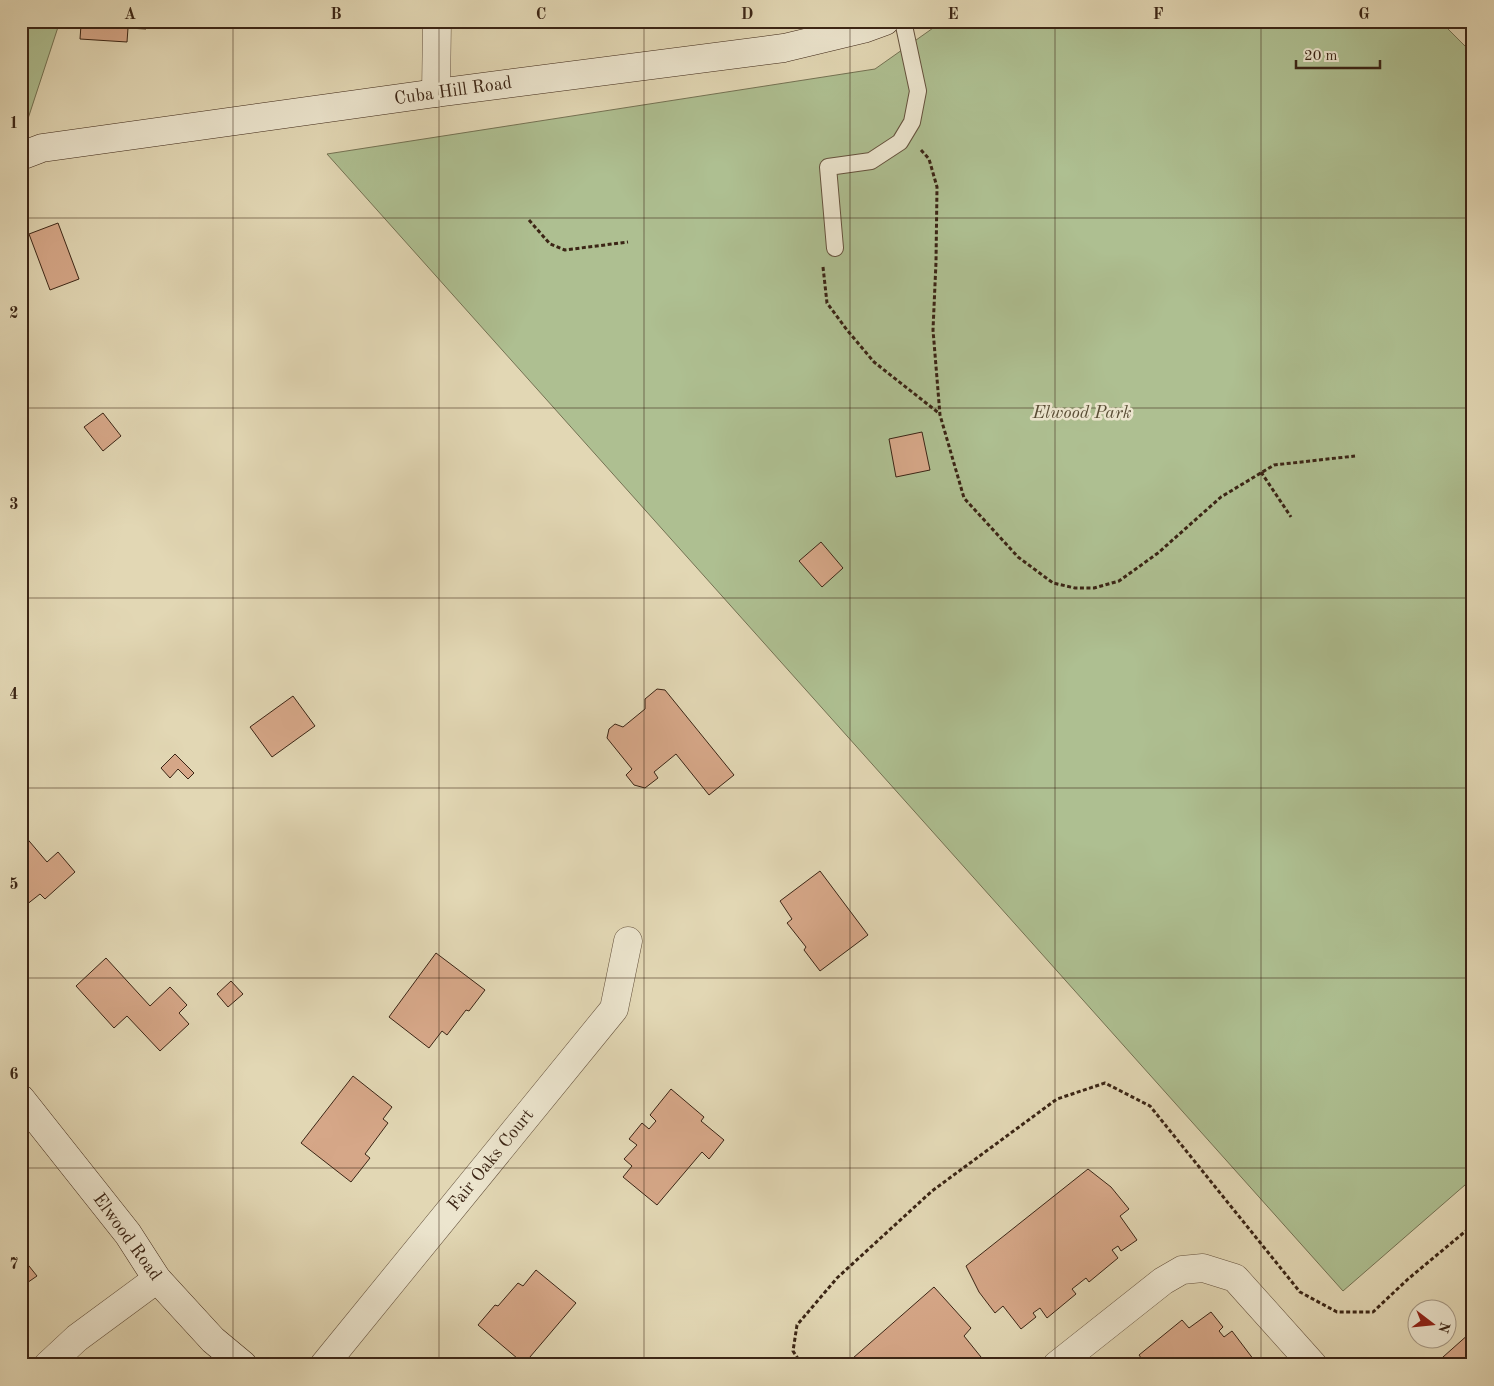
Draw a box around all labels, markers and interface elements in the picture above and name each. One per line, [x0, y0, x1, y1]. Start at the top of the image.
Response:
text: A [124, 7, 136, 23]
text: B [330, 7, 342, 23]
text: C [536, 7, 546, 23]
text: D [741, 7, 753, 23]
text: E [947, 7, 959, 23]
text: F [1153, 7, 1164, 23]
text: G [1358, 7, 1370, 23]
scale bar [1296, 38, 1380, 70]
text: 20 m [1304, 49, 1338, 64]
street label: Cuba Hill Road [393, 74, 513, 108]
text: 1 [9, 116, 19, 132]
text: 2 [9, 306, 19, 322]
park label: Elwood Park [1031, 404, 1132, 422]
text: 3 [9, 497, 19, 513]
text: 4 [9, 687, 19, 703]
text: 5 [9, 877, 19, 893]
text: 6 [9, 1067, 19, 1083]
street label: Fair Oaks Court [445, 1106, 537, 1214]
street label: Elwood Road [90, 1190, 164, 1284]
text: 7 [9, 1257, 19, 1273]
north arrow [1406, 1298, 1456, 1348]
text: N [1435, 1320, 1452, 1335]

